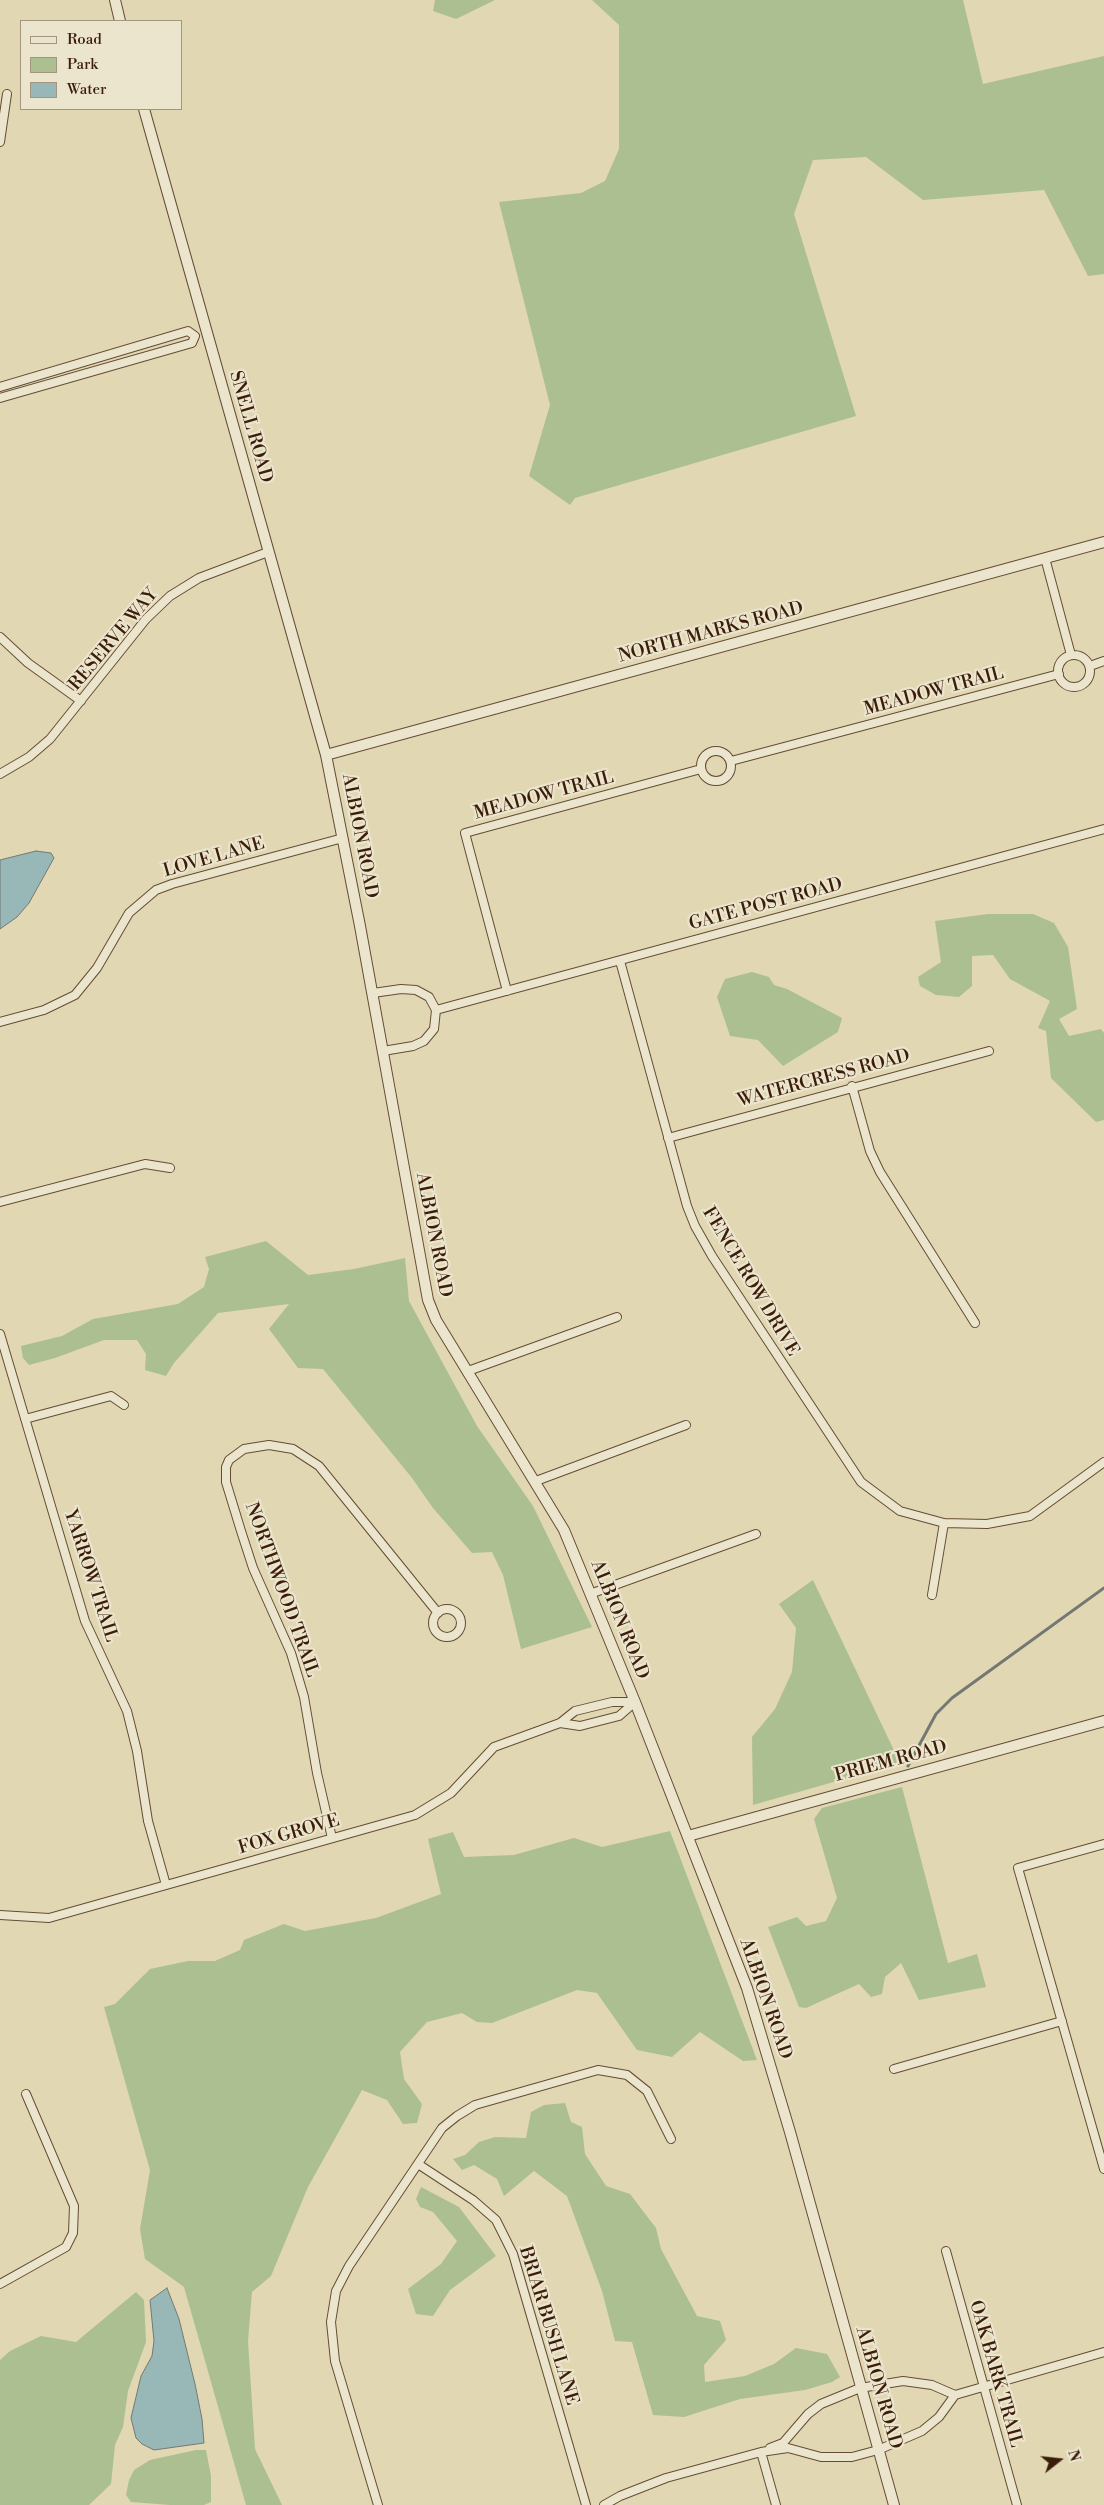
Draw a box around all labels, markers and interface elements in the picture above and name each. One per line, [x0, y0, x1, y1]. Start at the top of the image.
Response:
legend [20, 20, 182, 110]
text: Road [67, 30, 102, 49]
text: Park [67, 55, 98, 74]
text: Water [67, 80, 106, 99]
street label: SNELL ROAD [224, 369, 276, 485]
street label: RESERVE WAY [65, 585, 163, 695]
street label: NORTH MARKS ROAD [616, 598, 806, 668]
street label: MEADOW TRAIL [862, 663, 1006, 721]
street label: MEADOW TRAIL [472, 767, 616, 825]
street label: ALBION ROAD [336, 772, 382, 900]
street label: LOVE LANE [161, 833, 267, 883]
street label: GATE POST ROAD [687, 874, 845, 936]
street label: WATERCRESS ROAD [735, 1046, 913, 1112]
street label: ALBION ROAD [410, 1171, 456, 1299]
street label: FENCE ROW DRIVE [697, 1204, 803, 1360]
street label: NORTHWOOD TRAIL [239, 1500, 323, 1680]
street label: YARROW TRAIL [58, 1507, 122, 1645]
street label: ALBION ROAD [585, 1557, 653, 1683]
street label: PRIEM ROAD [832, 1737, 950, 1787]
street label: FOX GROVE [236, 1810, 342, 1860]
street label: ALBION ROAD [734, 1936, 796, 2062]
street label: BRIAR BUSH LANE [514, 2244, 582, 2408]
street label: OAK BARK TRAIL [964, 2298, 1026, 2450]
street label: ALBION ROAD [850, 2324, 906, 2452]
north arrow [1034, 2435, 1084, 2485]
text: N [1063, 2448, 1084, 2464]

